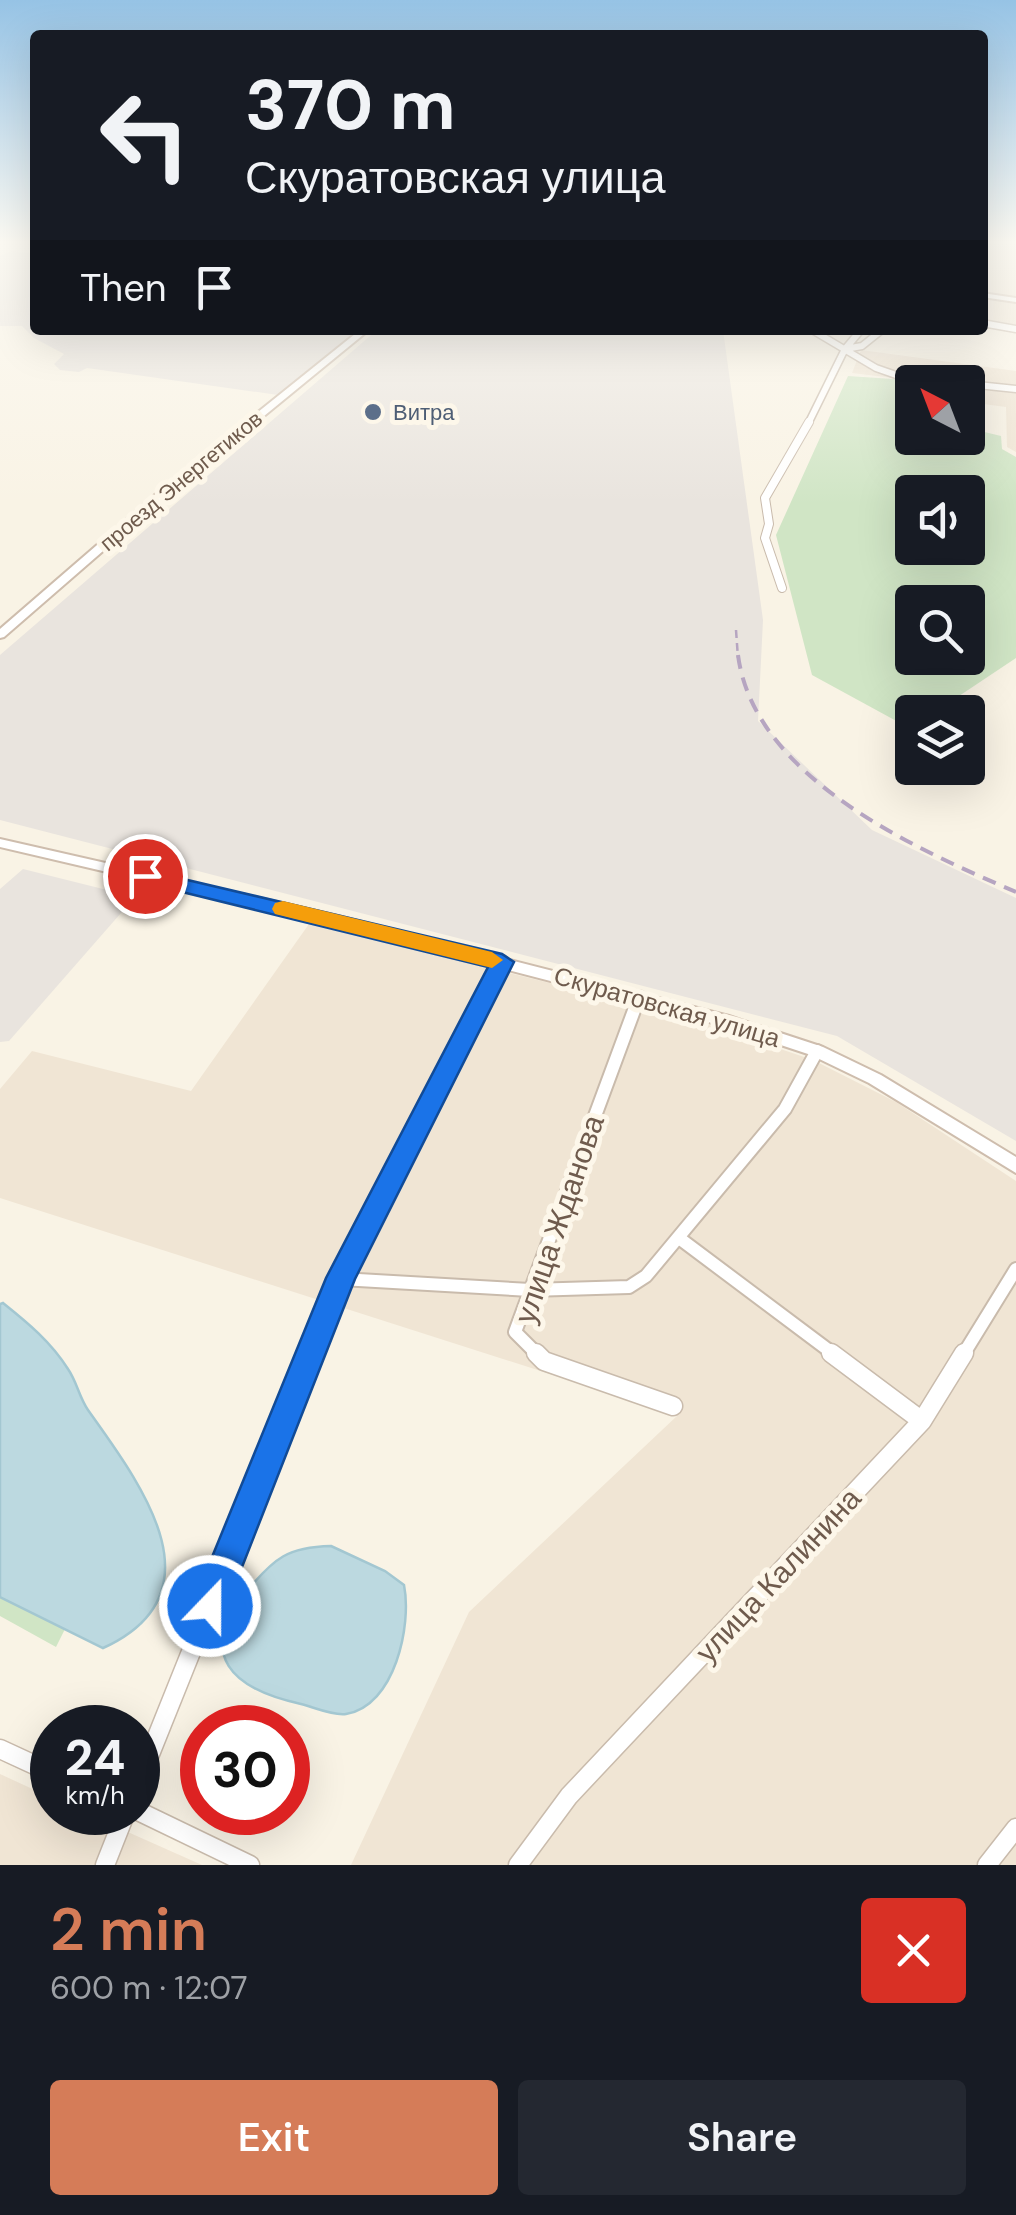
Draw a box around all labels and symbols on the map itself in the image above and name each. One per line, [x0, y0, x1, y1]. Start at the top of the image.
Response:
north arrow [895, 365, 985, 455]
place label: Витра [393, 398, 455, 427]
marker: Витра [362, 401, 384, 423]
street label: проезд Энергетиков [94, 404, 268, 558]
pin [103, 834, 188, 919]
street label: Скуратовская улица [550, 959, 784, 1055]
street label: улица Жданова [505, 1109, 613, 1328]
street label: улица Калинина [687, 1479, 869, 1671]
position arrow [158, 1554, 262, 1658]
speed limit sign: 30 [180, 1705, 310, 1835]

